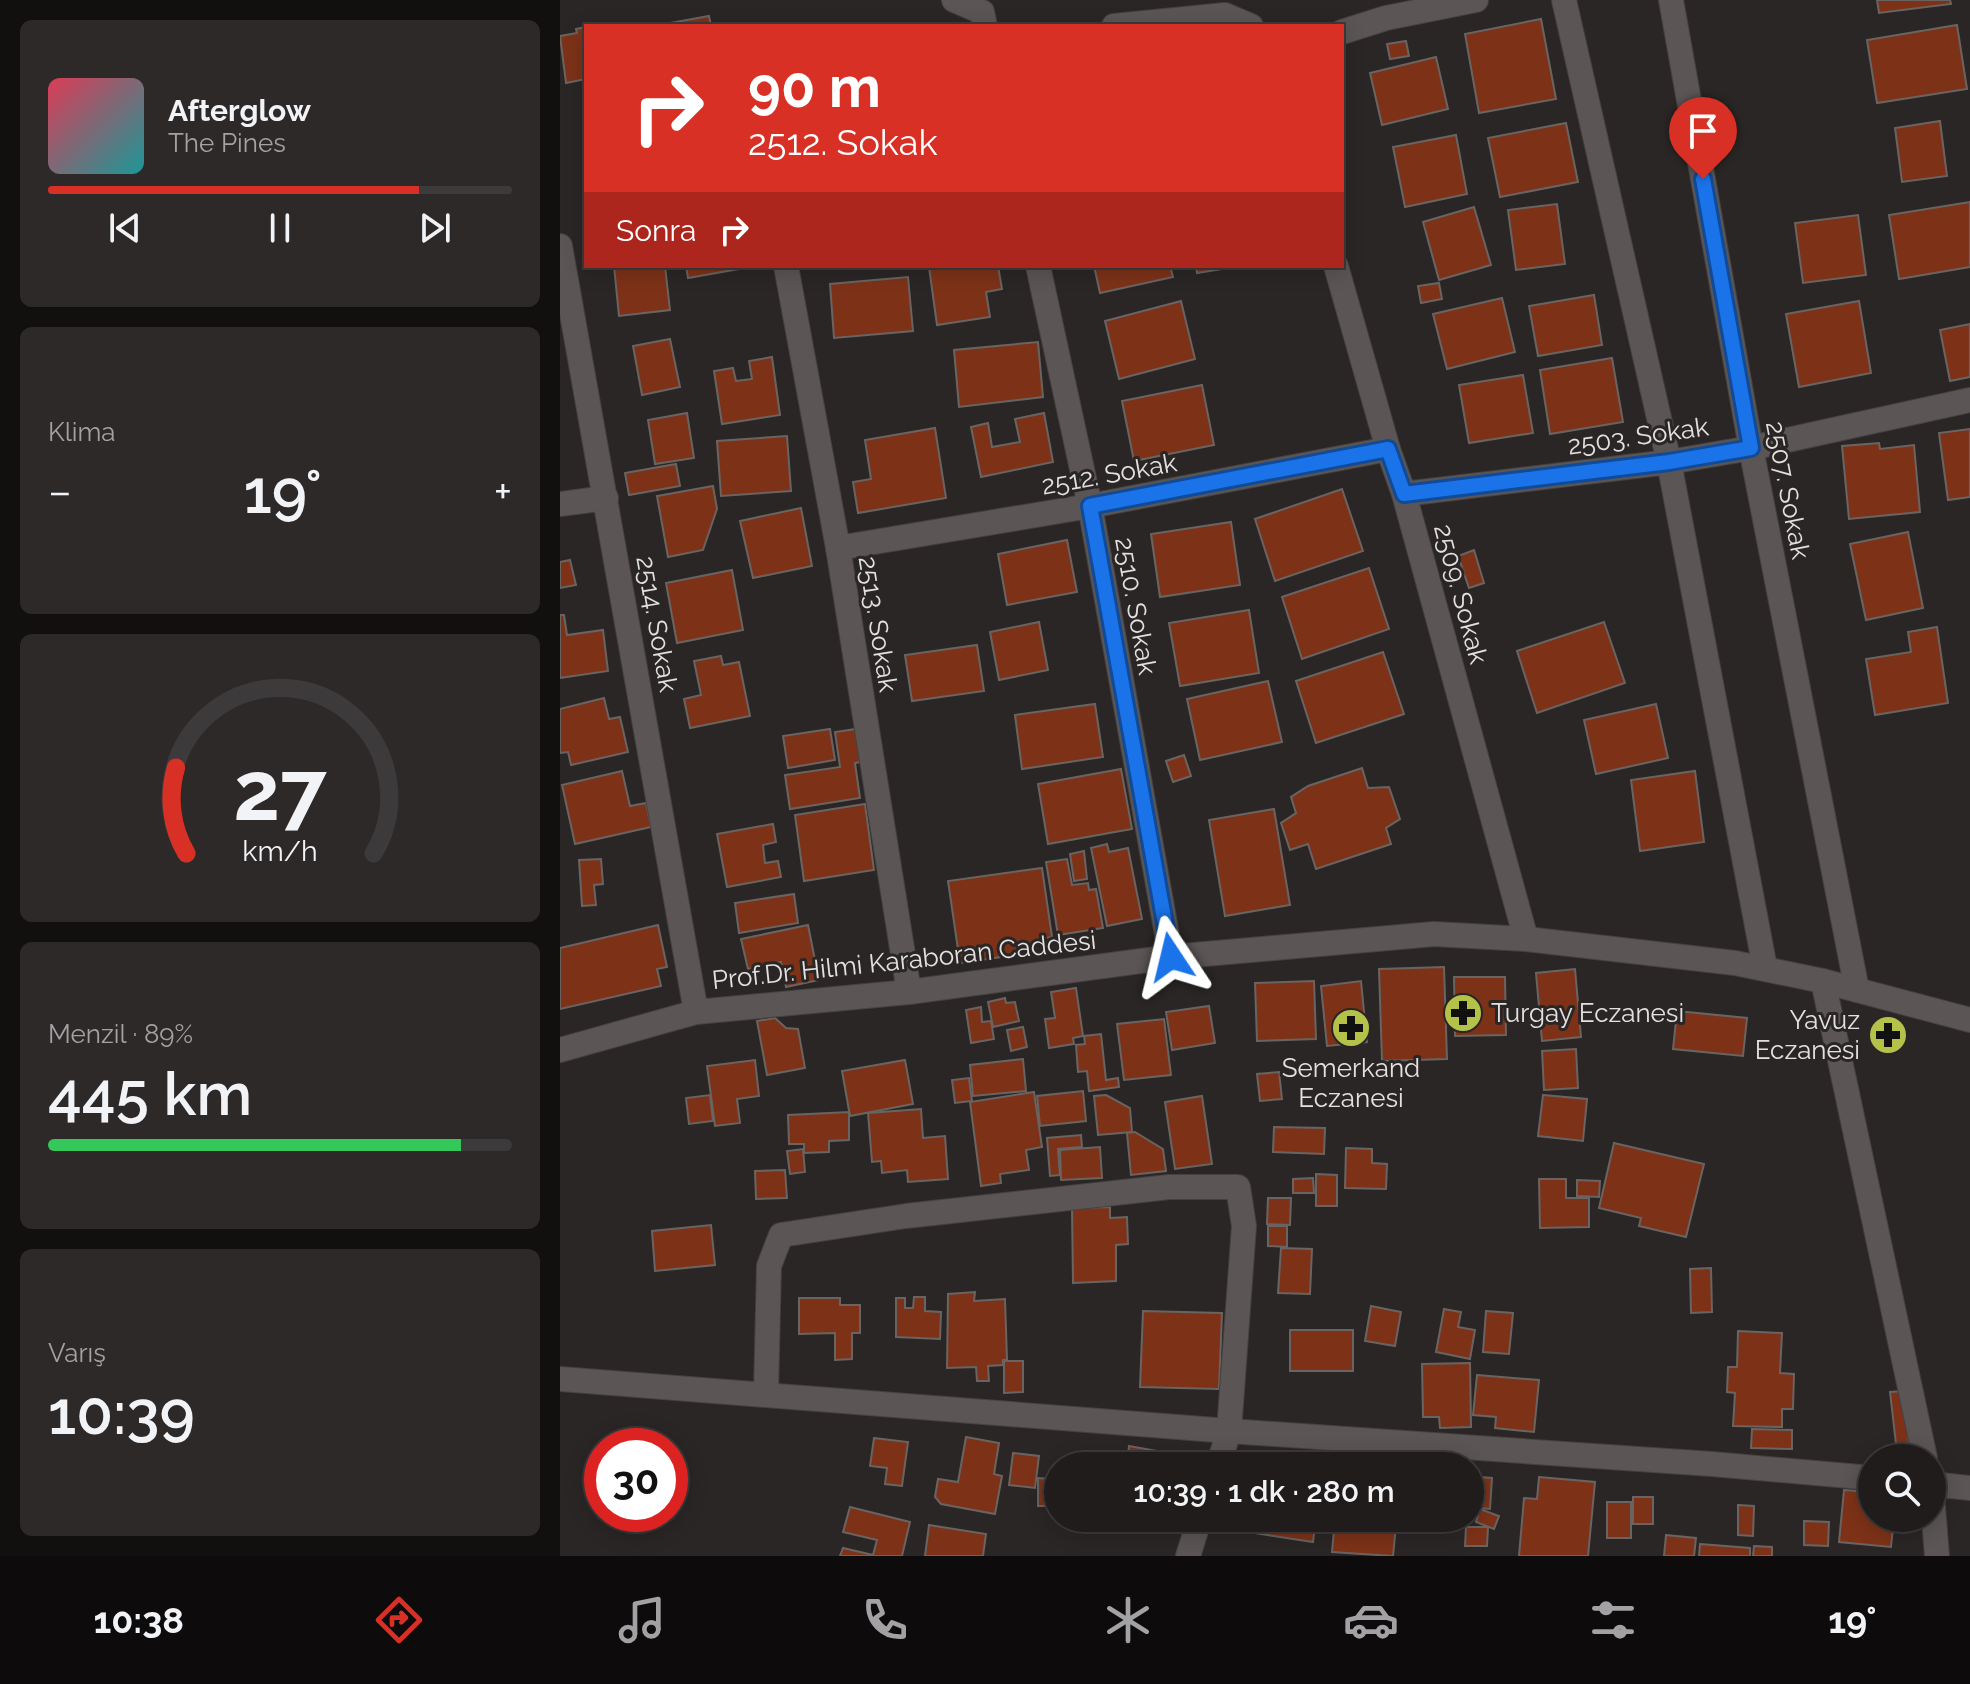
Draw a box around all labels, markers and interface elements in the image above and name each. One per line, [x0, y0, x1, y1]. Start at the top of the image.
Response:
text: 90 m [748, 54, 881, 120]
icon: right [616, 56, 720, 160]
text: Afterglow [168, 93, 311, 128]
pin [1669, 97, 1737, 179]
icon: arrive [1681, 109, 1725, 153]
text: 2512. Sokak [748, 121, 938, 163]
text: The Pines [168, 128, 286, 158]
icon: previous [103, 206, 147, 250]
icon: pause [258, 206, 302, 250]
icon: next [413, 206, 457, 250]
icon: right [712, 208, 756, 252]
text: Sonra [616, 213, 696, 248]
street label: 2503. Sokak [1566, 411, 1711, 461]
text: Klima [48, 417, 116, 447]
street label: 2507. Sokak [1760, 418, 1816, 562]
street label: 2512. Sokak [1039, 447, 1179, 501]
text: 19° [243, 457, 322, 527]
text: − [48, 466, 72, 517]
text: + [494, 466, 512, 517]
street label: 2509. Sokak [1428, 521, 1494, 667]
street label: 2510. Sokak [1109, 535, 1163, 677]
street label: 2514. Sokak [630, 554, 684, 695]
street label: 2513. Sokak [852, 554, 904, 694]
text: 27 [233, 742, 327, 839]
text: km/h [242, 834, 318, 868]
position arrow [1129, 915, 1213, 999]
street label: Prof.Dr. Hilmi Karaboran Caddesi [710, 925, 1098, 995]
pharmacy icon: Turgay Eczanesi [1442, 992, 1484, 1034]
place label: Turgay Eczanesi [1491, 998, 1684, 1028]
place label: Yavuz Eczanesi [1755, 1005, 1860, 1065]
pharmacy icon: Semerkand Eczanesi [1330, 1007, 1372, 1049]
pharmacy icon: Yavuz Eczanesi [1867, 1014, 1909, 1056]
text: Menzil · 89% [48, 1019, 193, 1049]
place label: Semerkand Eczanesi [1282, 1053, 1420, 1113]
text: 445 km [48, 1059, 252, 1129]
text: Varış [48, 1338, 106, 1368]
text: 10:39 [48, 1378, 195, 1448]
speed limit sign: 30 [584, 1428, 688, 1532]
map controls [1858, 1444, 1946, 1532]
button: search [1858, 1444, 1946, 1532]
text: 10:39 · 1 dk · 280 m [1133, 1474, 1395, 1509]
icon: directions [371, 1592, 427, 1648]
icon: music [614, 1592, 670, 1648]
icon: phone [857, 1592, 913, 1648]
icon: climate [1100, 1592, 1156, 1648]
icon: car [1343, 1592, 1399, 1648]
icon: filters [1585, 1592, 1641, 1648]
text: 10:38 [93, 1599, 184, 1641]
text: 19° [1828, 1599, 1877, 1641]

